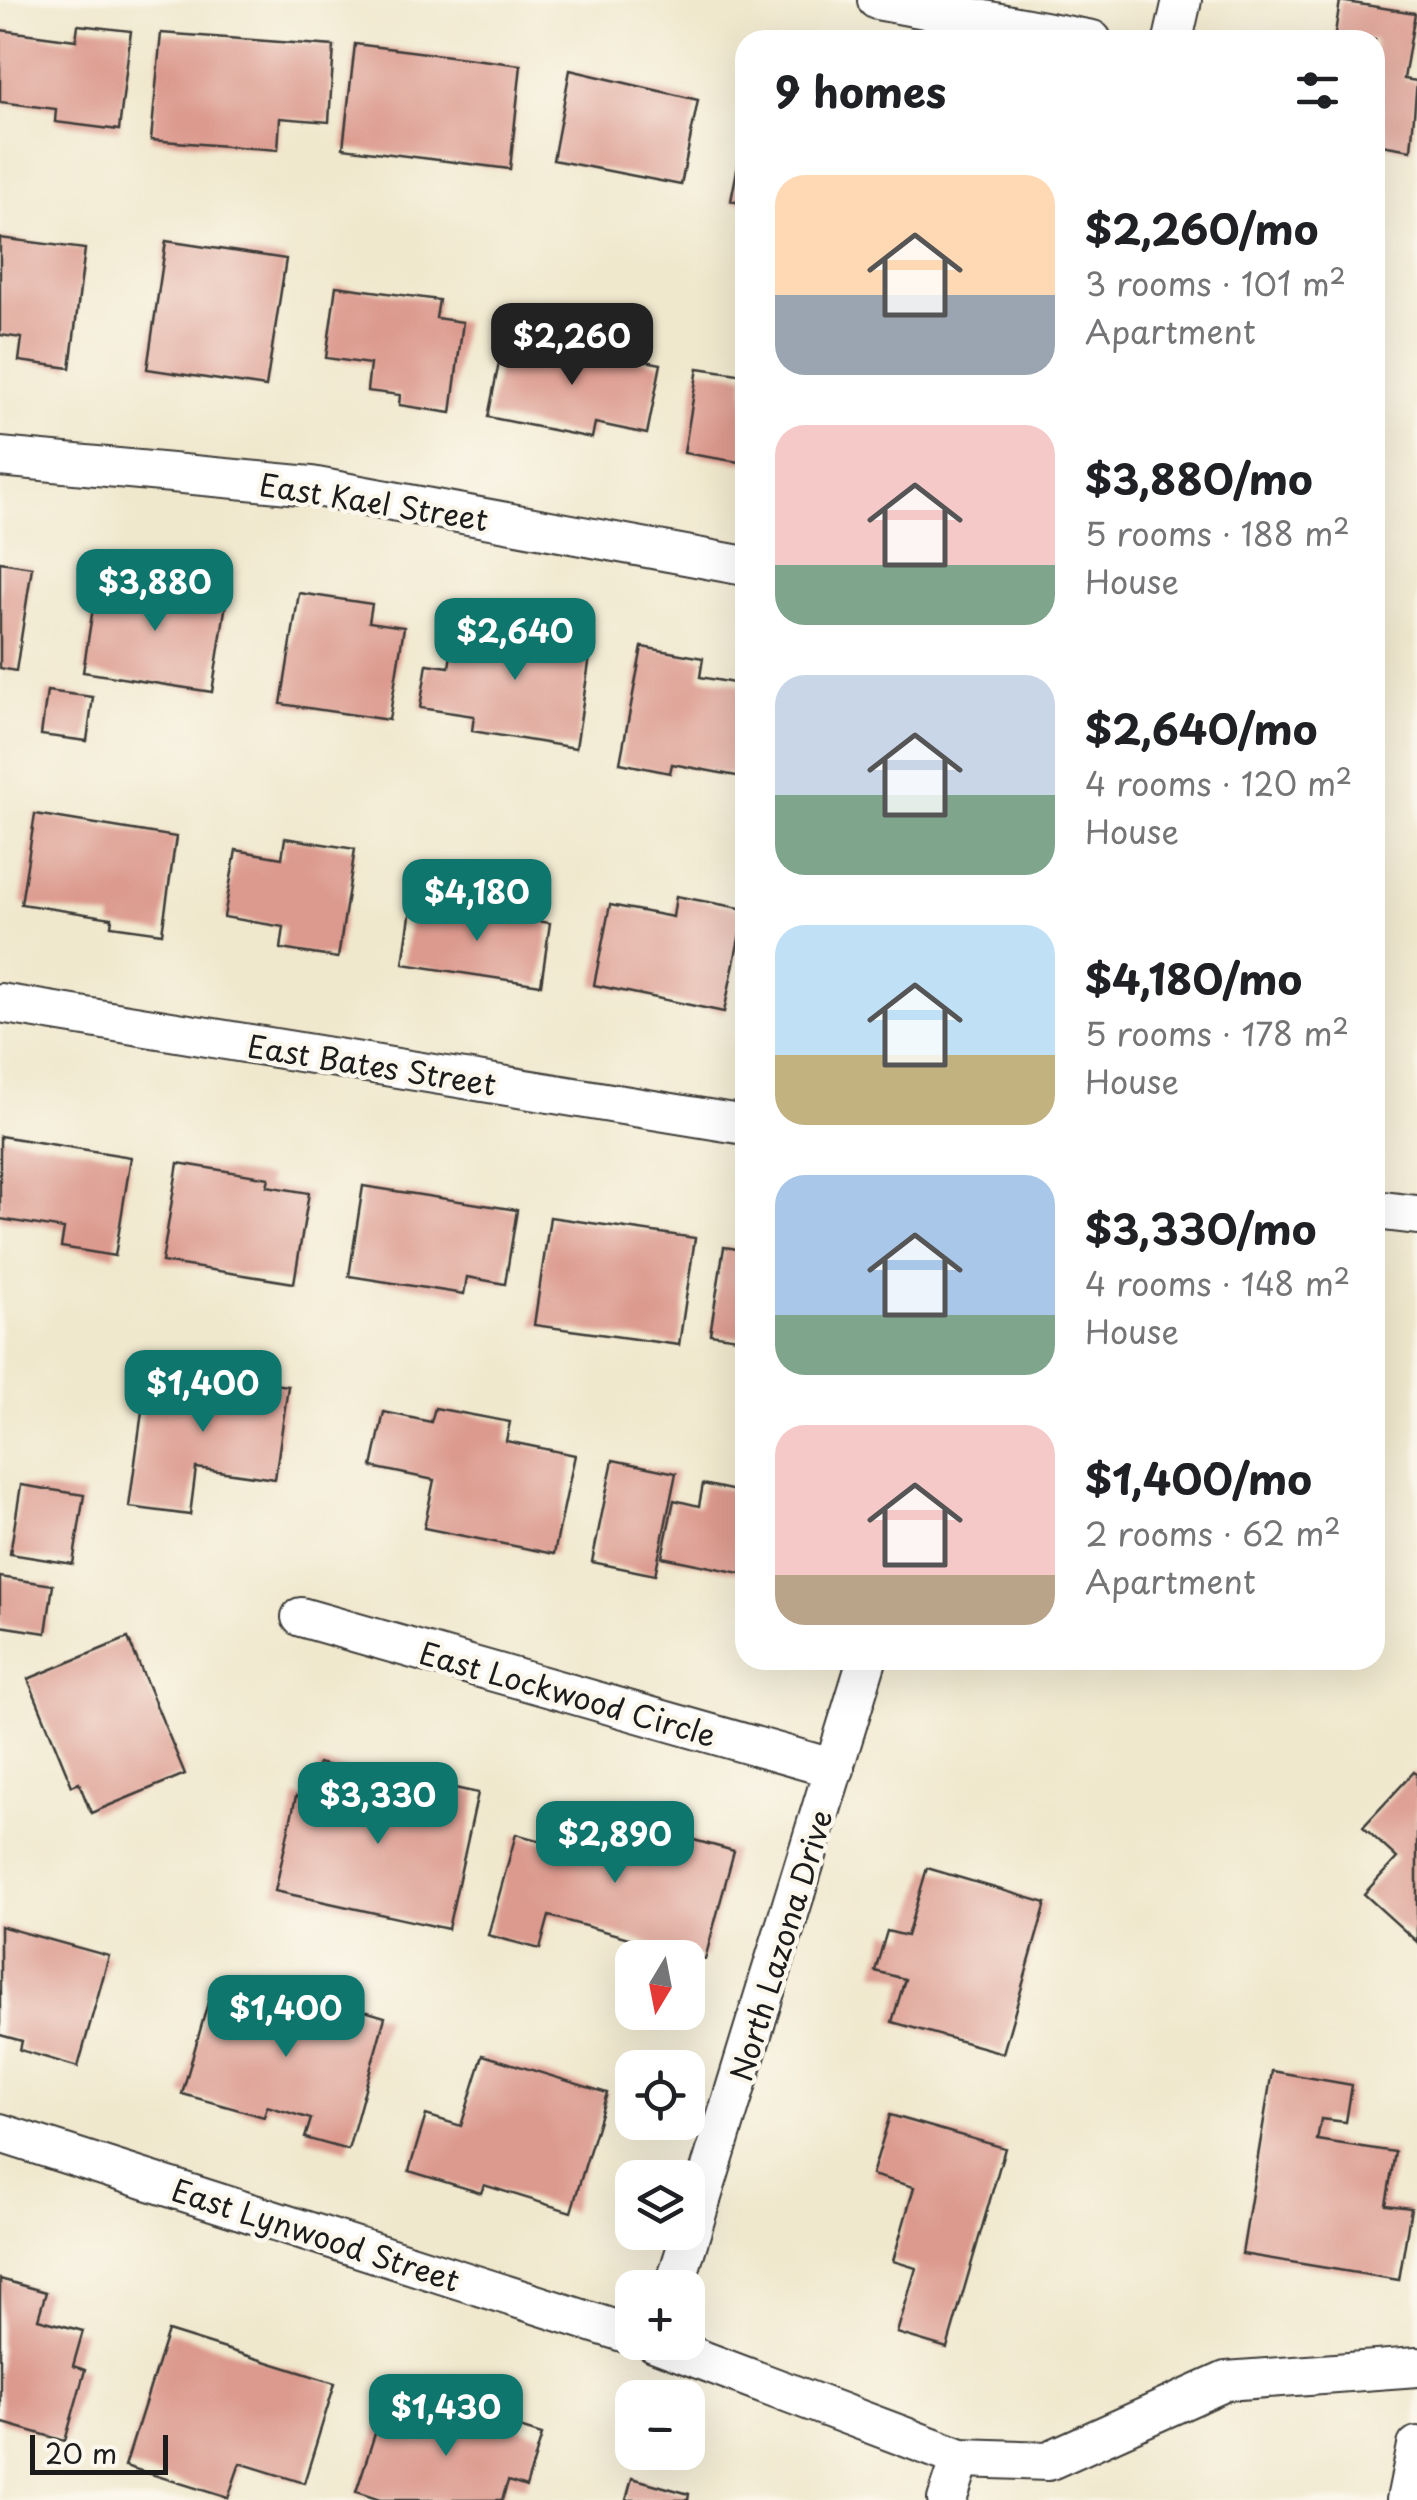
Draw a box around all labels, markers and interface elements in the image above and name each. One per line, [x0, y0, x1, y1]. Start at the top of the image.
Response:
text: 9 homes [775, 59, 946, 122]
icon: filters [1290, 63, 1345, 118]
text: $2,260/mo [1085, 196, 1318, 259]
icon: home [855, 215, 975, 335]
text: 3 rooms · 101 m² [1085, 259, 1346, 307]
pin: $2,260 [491, 303, 653, 388]
text: Apartment [1085, 307, 1256, 355]
text: $2,260 [513, 311, 631, 359]
text: $3,880/mo [1085, 446, 1313, 509]
street label: East Kael Street [256, 461, 492, 541]
icon: home [855, 465, 975, 585]
text: 5 rooms · 188 m² [1085, 509, 1350, 557]
pin: $3,880 [74, 549, 236, 634]
text: $3,880 [98, 557, 212, 605]
text: House [1085, 557, 1179, 605]
pin: $2,640 [434, 598, 596, 683]
text: $2,640 [456, 606, 574, 654]
text: $2,640/mo [1085, 696, 1317, 759]
icon: home [855, 715, 975, 835]
text: 4 rooms · 120 m² [1085, 759, 1352, 807]
text: House [1085, 807, 1179, 855]
pin: $4,180 [396, 859, 558, 944]
text: $4,180 [424, 867, 530, 915]
text: $4,180/mo [1085, 946, 1302, 1009]
icon: home [855, 965, 975, 1085]
text: 5 rooms · 178 m² [1085, 1009, 1349, 1057]
street label: East Bates Street [244, 1022, 500, 1106]
text: House [1085, 1057, 1179, 1105]
text: $3,330/mo [1085, 1196, 1316, 1259]
icon: home [855, 1215, 975, 1335]
text: 4 rooms · 148 m² [1085, 1259, 1350, 1307]
text: House [1085, 1307, 1179, 1355]
pin: $1,400 [122, 1350, 284, 1435]
text: $1,400 [147, 1358, 259, 1406]
text: $1,400/mo [1085, 1446, 1312, 1509]
icon: home [855, 1465, 975, 1585]
text: 2 rooms · 62 m² [1085, 1509, 1341, 1557]
text: Apartment [1085, 1557, 1256, 1605]
street label: East Lockwood Circle [414, 1629, 722, 1757]
pin: $3,330 [297, 1762, 459, 1847]
text: $3,330 [320, 1770, 436, 1818]
pin: $2,890 [534, 1801, 696, 1886]
street label: North Lazona Drive [717, 1804, 843, 2086]
text: $2,890 [558, 1809, 672, 1857]
north arrow [615, 1940, 705, 2030]
map controls [615, 1940, 705, 2470]
pin: $1,400 [205, 1975, 367, 2060]
text: $1,400 [230, 1983, 342, 2031]
button: locate [615, 2050, 705, 2140]
button: layers [615, 2160, 705, 2250]
street label: East Lynwood Street [166, 2166, 466, 2302]
button: + [615, 2270, 705, 2360]
pin: $1,430 [365, 2374, 527, 2459]
button: − [615, 2380, 705, 2470]
text: $1,430 [391, 2382, 501, 2430]
scale bar [30, 2430, 168, 2474]
text: 20 m [45, 2431, 117, 2474]

